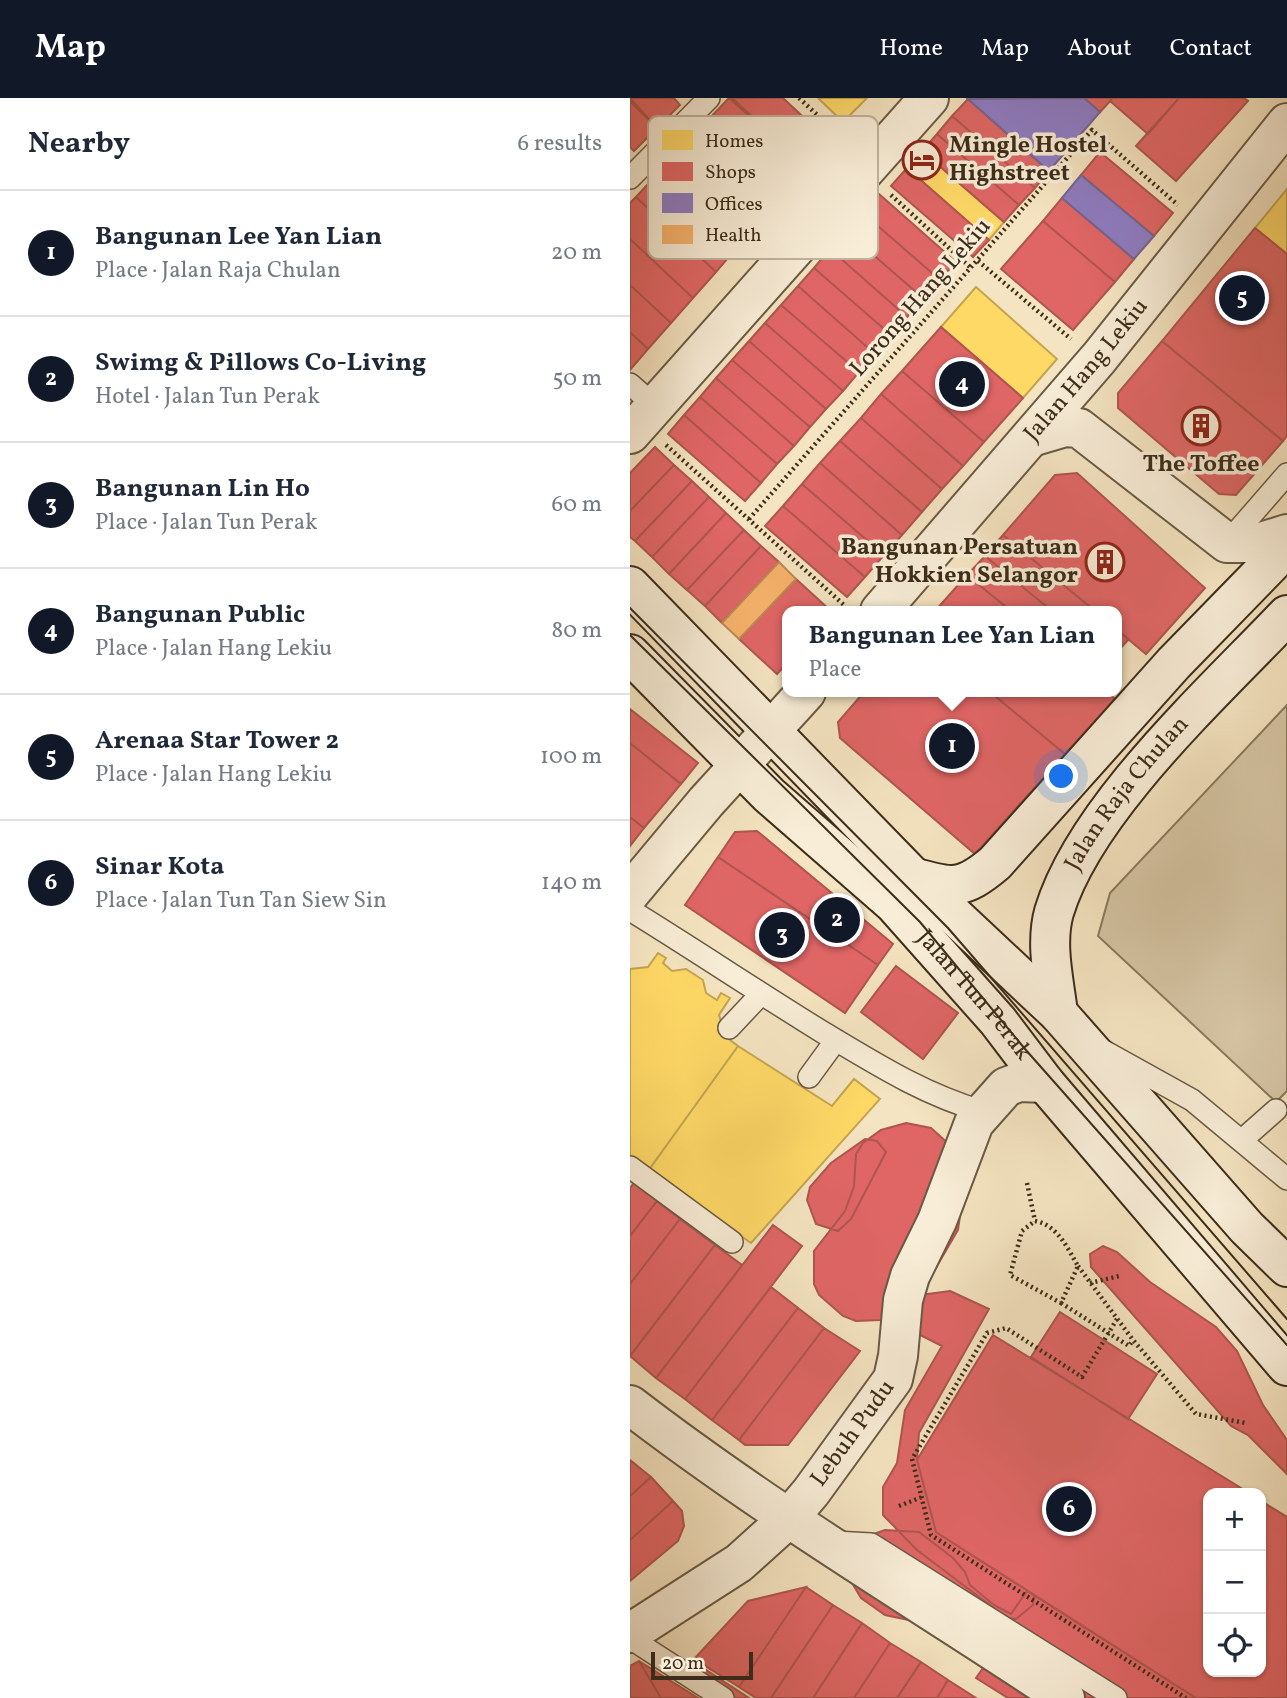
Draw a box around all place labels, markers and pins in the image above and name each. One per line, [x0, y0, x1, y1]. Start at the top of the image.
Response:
place label: Mingle Hostel Highstreet [949, 129, 1107, 191]
hotel icon: Mingle Hostel Highstreet [901, 139, 943, 181]
pin: 5 [1219, 272, 1265, 324]
pin: 4 [939, 358, 985, 410]
building icon: The Toffee [1180, 405, 1222, 447]
place label: The Toffee [1142, 448, 1260, 482]
place label: Bangunan Persatuan Hokkien Selangor [841, 531, 1078, 593]
building icon: Bangunan Persatuan Hokkien Selangor [1084, 541, 1126, 583]
pin: 1 [929, 720, 975, 772]
pin: 2 [814, 894, 860, 946]
pin: 3 [759, 909, 805, 961]
pin: 6 [1046, 1483, 1092, 1535]

